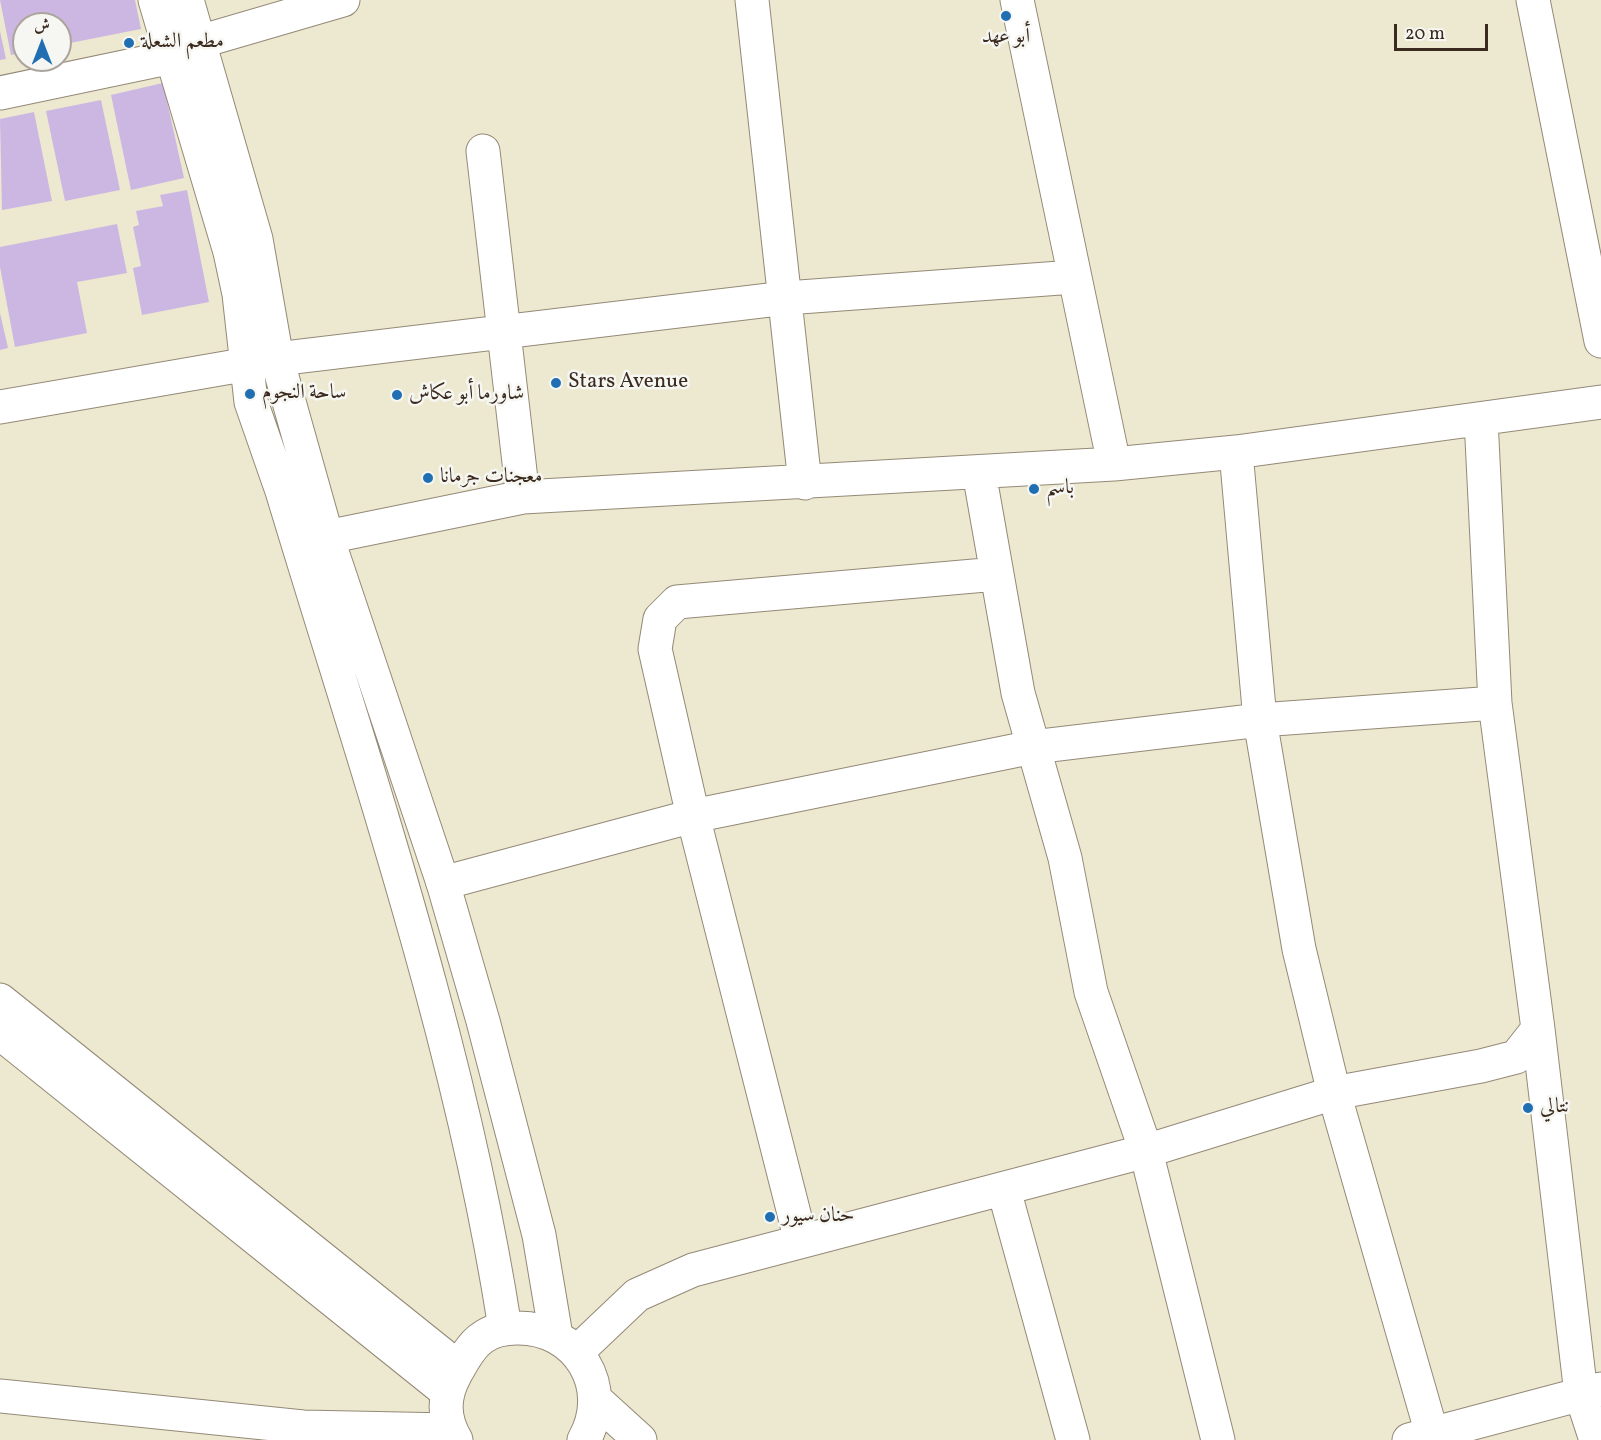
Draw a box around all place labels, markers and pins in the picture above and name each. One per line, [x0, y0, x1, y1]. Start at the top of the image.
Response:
marker: أبو عهد [999, 9, 1013, 23]
place label: أبو عهد [982, 25, 1030, 51]
place label: مطعم الشعلة [141, 30, 224, 56]
marker: مطعم الشعلة [122, 36, 136, 50]
place label: Stars Avenue [568, 370, 688, 396]
marker: Stars Avenue [549, 376, 563, 390]
place label: ساحة النجوم [262, 381, 347, 407]
place label: شاورما أبو عكاش [409, 382, 524, 408]
marker: ساحة النجوم [243, 387, 257, 401]
marker: شاورما أبو عكاش [390, 388, 404, 402]
place label: معجنات جرمانا [440, 465, 542, 491]
marker: معجنات جرمانا [421, 471, 435, 485]
place label: باسم [1046, 476, 1074, 502]
marker: باسم [1027, 482, 1041, 496]
place label: نتالي [1540, 1095, 1569, 1121]
marker: نتالي [1521, 1101, 1535, 1115]
place label: حنان سيور [782, 1204, 855, 1230]
marker: حنان سيور [763, 1210, 777, 1224]

